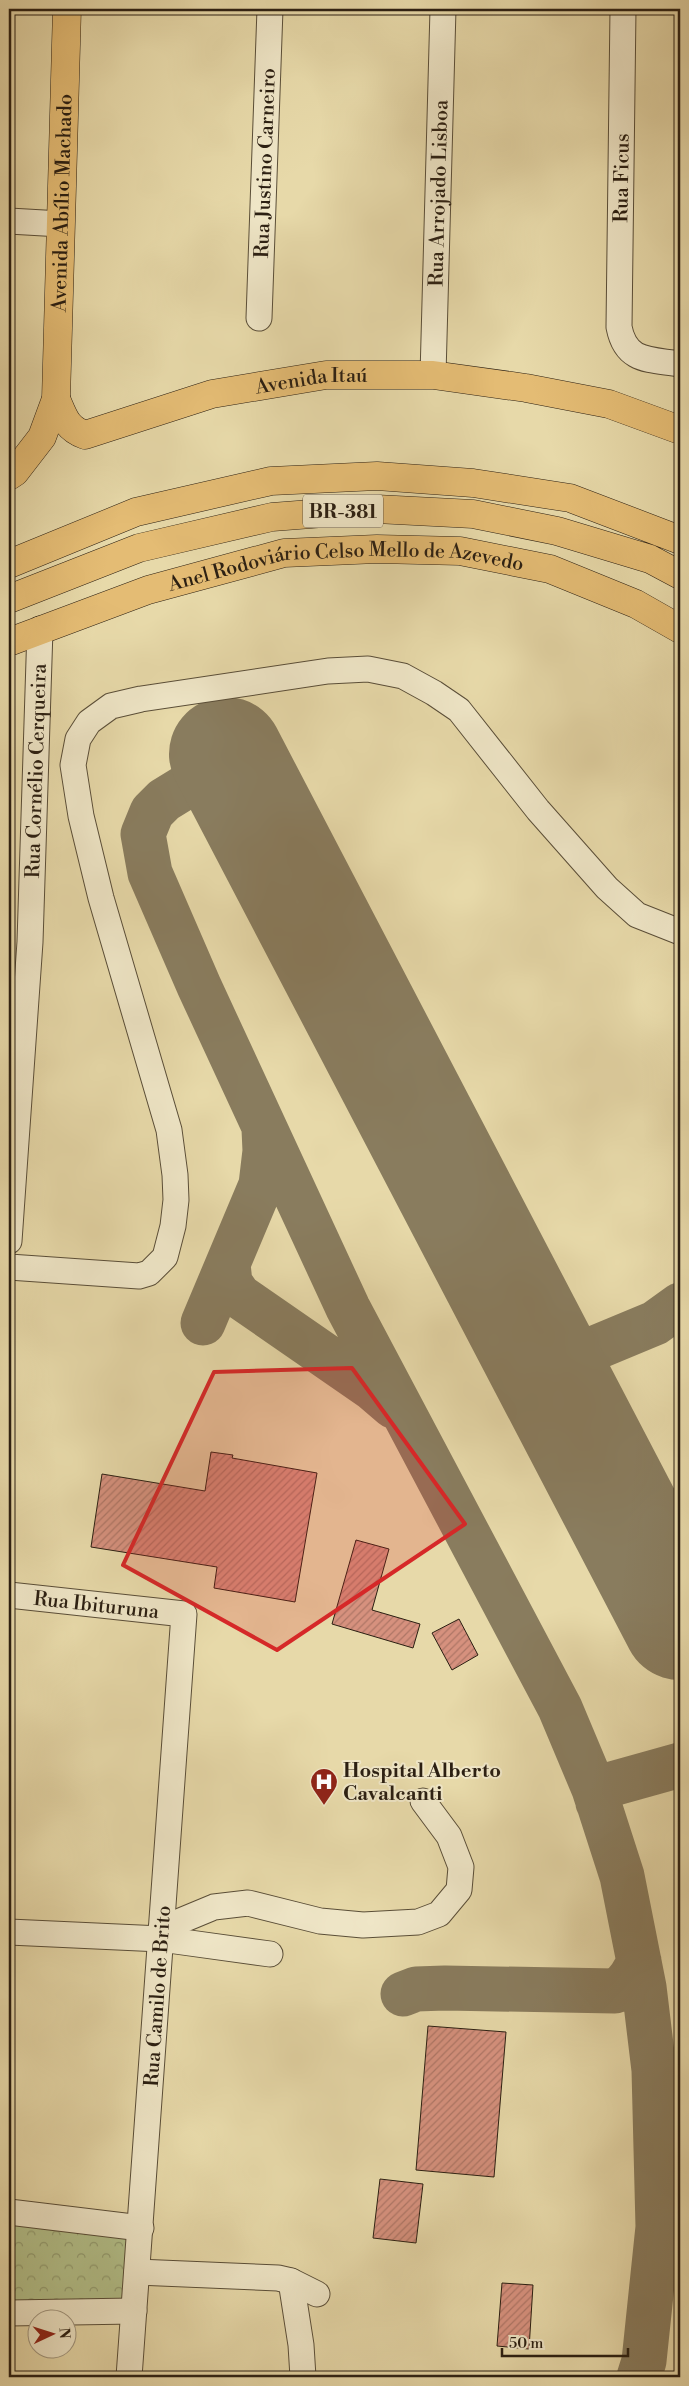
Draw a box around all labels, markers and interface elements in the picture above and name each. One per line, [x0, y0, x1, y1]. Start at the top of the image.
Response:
street label: Rua Justino Carneiro [250, 68, 282, 259]
street label: Avenida Abílio Machado [47, 94, 79, 314]
street label: Rua Arrojado Lisboa [424, 99, 455, 287]
street label: Rua Ficus [609, 133, 636, 223]
street label: Avenida Itaú [252, 364, 368, 401]
road number: BR-381 [303, 494, 383, 528]
street label: Anel Rodoviário Celso Mello de Azevedo [165, 538, 526, 598]
street label: Rua Cornélio Cerqueira [21, 662, 53, 879]
street label: Rua Ibituruna [32, 1587, 161, 1625]
place label: Hospital Alberto Cavalcanti [343, 1759, 501, 1807]
hospital icon: Hospital Alberto Cavalcanti [309, 1767, 339, 1806]
street label: Rua Camilo de Brito [140, 1905, 177, 2088]
north arrow [28, 2308, 78, 2358]
scale bar [502, 2326, 628, 2358]
text: N [55, 2327, 73, 2339]
text: 50 m [509, 2334, 543, 2353]

